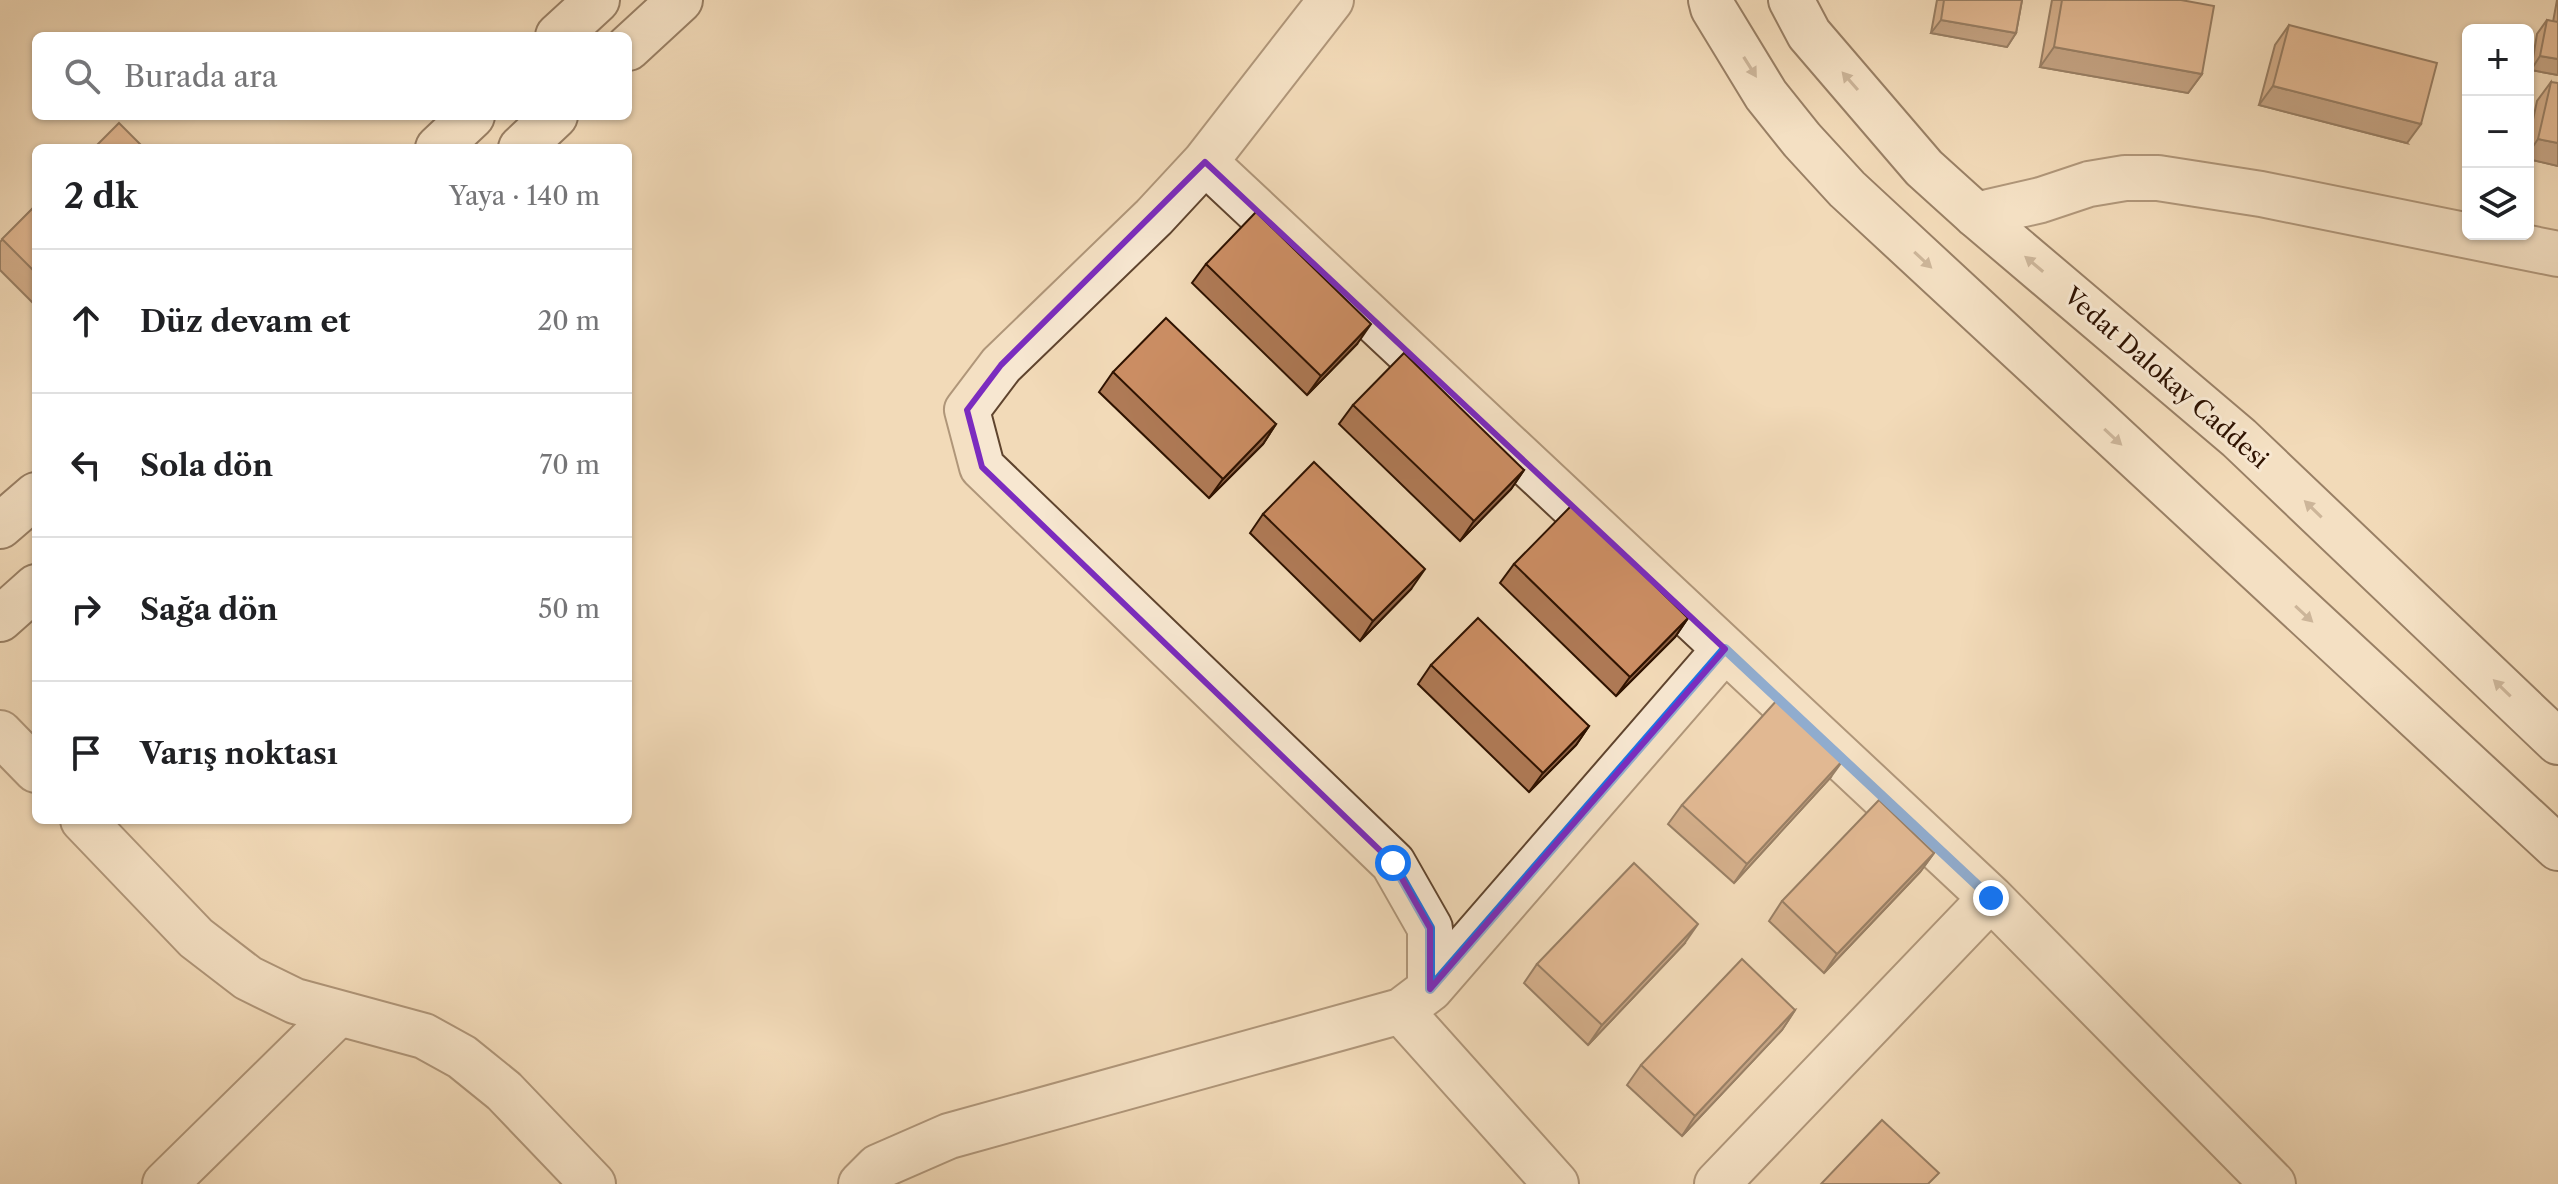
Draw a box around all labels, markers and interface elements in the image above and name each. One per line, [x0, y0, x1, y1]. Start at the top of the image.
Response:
map controls [2462, 24, 2534, 240]
button: + [2462, 24, 2534, 96]
search box [32, 32, 632, 120]
icon: search [60, 54, 104, 98]
one-way arrow [1742, 56, 1756, 78]
text: Burada ara [124, 58, 278, 95]
one-way arrow [1841, 71, 1859, 91]
button: − [2462, 96, 2534, 168]
button: layers [2462, 168, 2534, 240]
text: 2 dk [64, 175, 138, 217]
text: Yaya · 140 m [449, 180, 600, 212]
one-way arrow [1913, 250, 1932, 268]
one-way arrow [2024, 256, 2044, 273]
street label: Vedat Dalokay Caddesi [2058, 280, 2274, 474]
icon: ahead [64, 299, 108, 343]
text: Düz devam et [140, 303, 350, 340]
text: 20 m [537, 305, 600, 337]
one-way arrow [2104, 427, 2123, 445]
icon: left [64, 443, 108, 487]
text: Sola dön [140, 447, 273, 484]
text: 70 m [540, 449, 600, 481]
one-way arrow [2304, 500, 2323, 518]
icon: right [64, 587, 108, 631]
text: Sağa dön [140, 591, 278, 628]
text: 50 m [538, 593, 600, 625]
one-way arrow [2294, 604, 2313, 622]
one-way arrow [2492, 679, 2511, 697]
icon: arrive [64, 731, 108, 775]
text: Varış noktası [140, 735, 338, 772]
route start [1375, 845, 1411, 881]
route end [1973, 880, 2009, 916]

